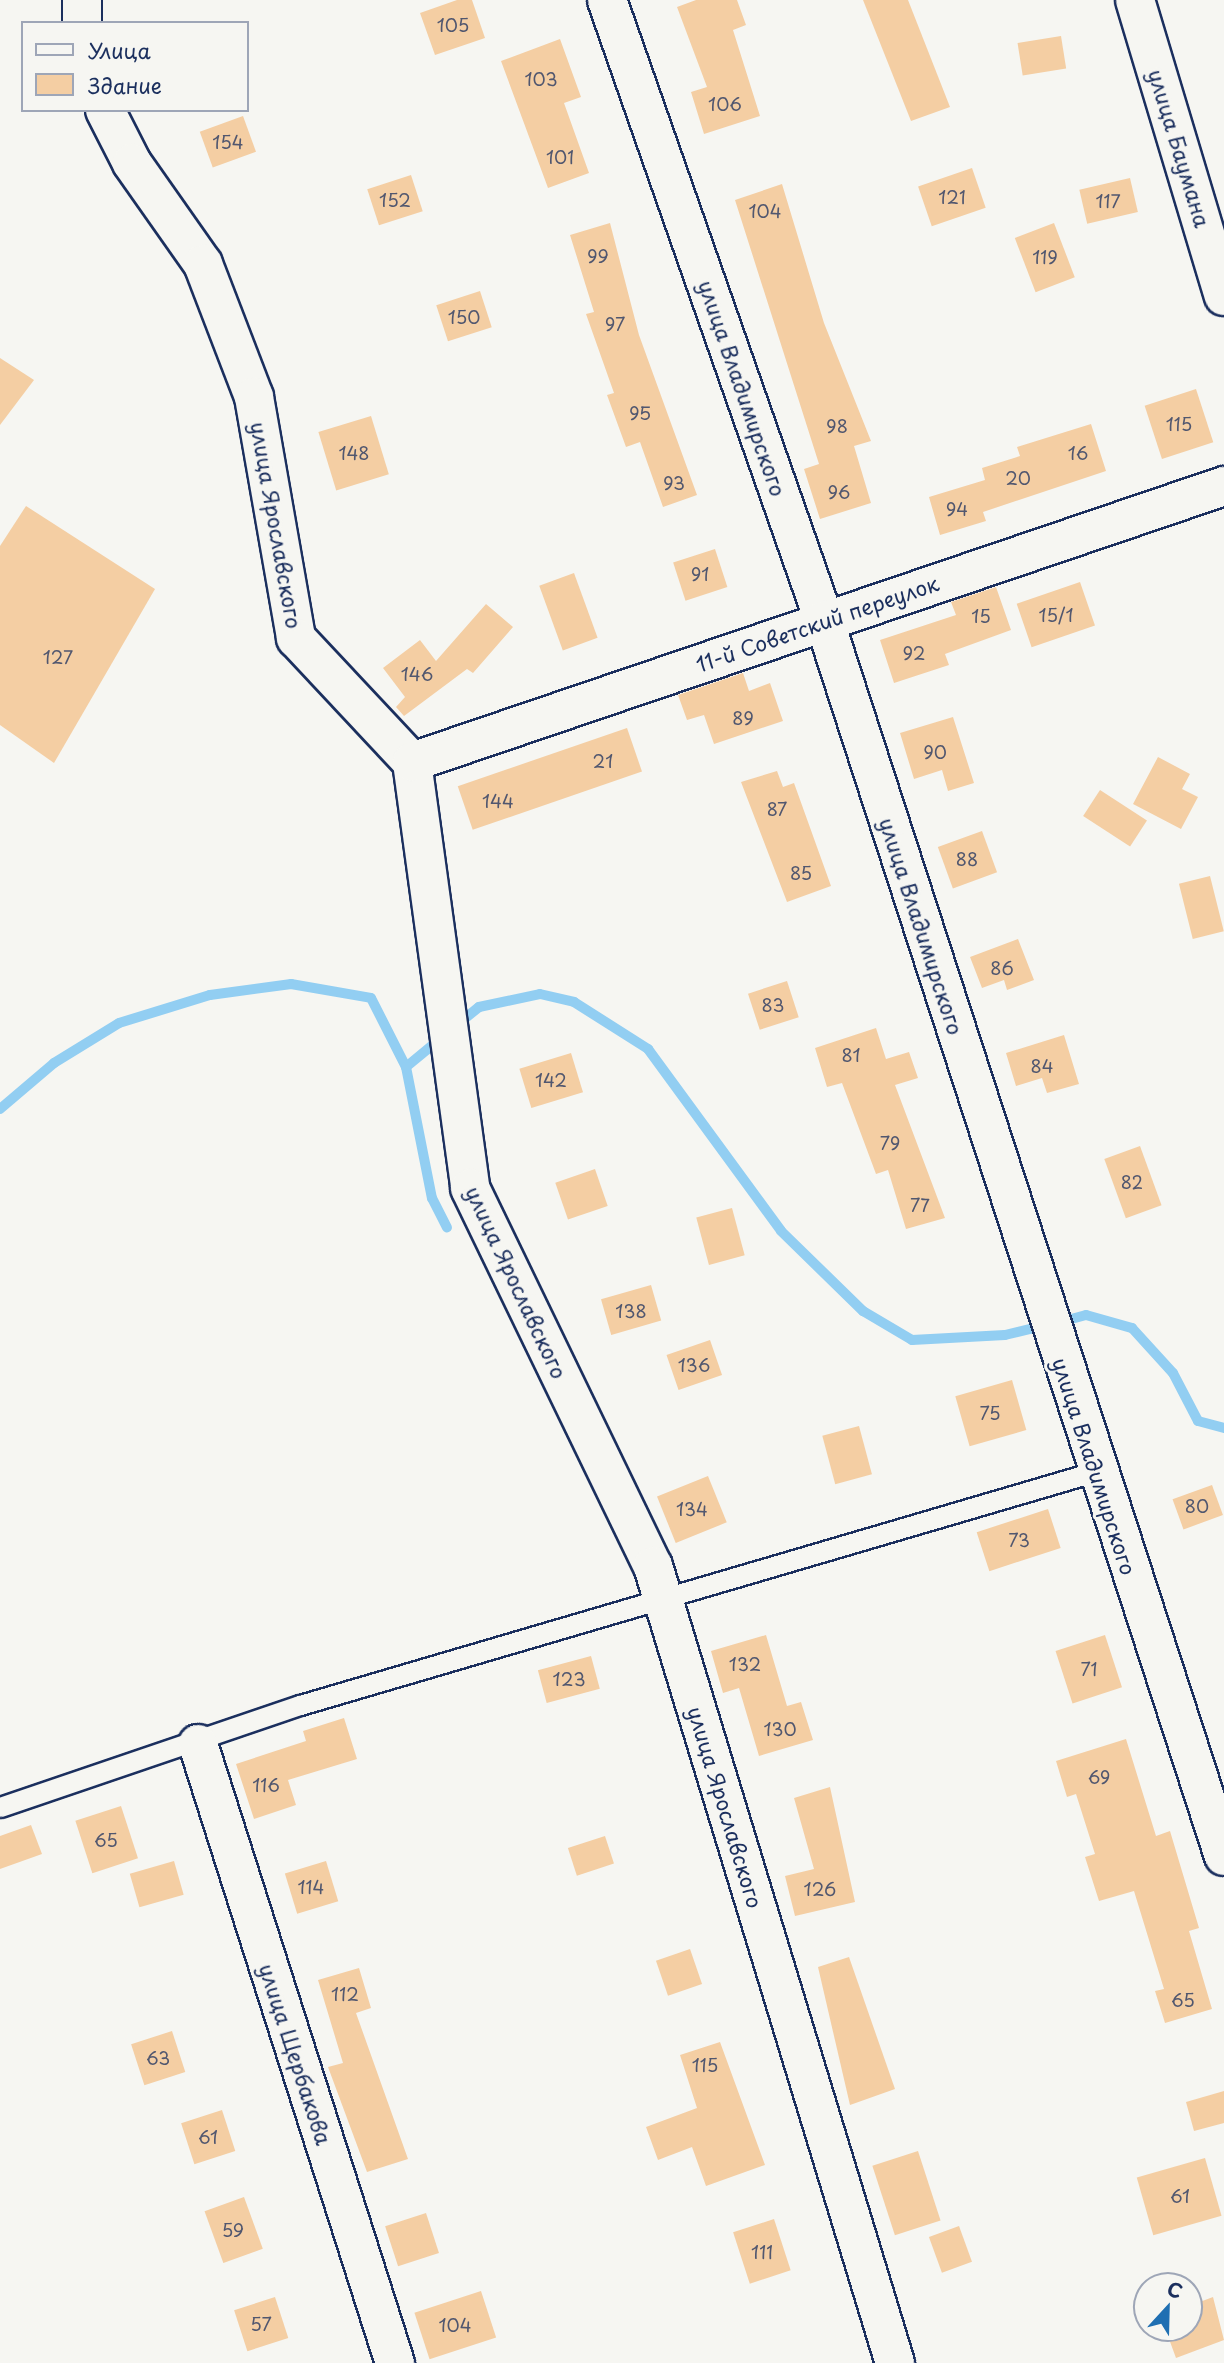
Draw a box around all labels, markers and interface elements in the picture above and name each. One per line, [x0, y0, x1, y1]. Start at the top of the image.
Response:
house number: 105 [437, 14, 469, 36]
legend [21, 21, 248, 112]
text: Улица [88, 34, 151, 66]
street label: улица Баумана [1144, 66, 1216, 230]
house number: 103 [524, 68, 558, 90]
text: Здание [88, 69, 162, 101]
house number: 106 [708, 93, 742, 115]
house number: 154 [212, 131, 244, 153]
house number: 101 [546, 146, 574, 168]
house number: 121 [938, 186, 966, 208]
house number: 152 [379, 189, 411, 211]
house number: 117 [1095, 190, 1121, 212]
house number: 104 [748, 200, 782, 222]
house number: 99 [587, 245, 609, 267]
house number: 119 [1032, 246, 1058, 268]
street label: улица Владимирского [694, 276, 792, 500]
house number: 150 [448, 306, 480, 328]
house number: 97 [605, 313, 625, 335]
house number: 95 [629, 402, 651, 424]
house number: 115 [1166, 413, 1192, 435]
house number: 98 [826, 415, 848, 437]
street label: улица Ярославского [246, 419, 308, 631]
house number: 148 [338, 442, 370, 464]
house number: 16 [1068, 442, 1088, 464]
house number: 20 [1005, 467, 1031, 489]
house number: 93 [663, 472, 685, 494]
house number: 96 [828, 481, 850, 503]
house number: 94 [946, 498, 968, 520]
house number: 91 [691, 563, 709, 585]
street label: 11-й Советский переулок [692, 569, 942, 677]
house number: 15/1 [1038, 604, 1074, 626]
house number: 15 [971, 605, 991, 627]
house number: 92 [903, 642, 925, 664]
house number: 127 [43, 646, 73, 668]
house number: 146 [401, 663, 433, 685]
house number: 89 [732, 707, 754, 729]
house number: 90 [923, 741, 947, 763]
house number: 21 [593, 750, 613, 772]
house number: 144 [482, 790, 514, 812]
house number: 87 [767, 798, 787, 820]
street label: улица Владимирского [875, 814, 969, 1038]
house number: 88 [956, 848, 978, 870]
house number: 85 [790, 862, 812, 884]
house number: 86 [990, 957, 1014, 979]
house number: 83 [762, 994, 784, 1016]
house number: 81 [841, 1044, 861, 1066]
house number: 84 [1030, 1055, 1054, 1077]
house number: 142 [535, 1069, 567, 1091]
house number: 79 [880, 1132, 900, 1154]
house number: 82 [1121, 1171, 1143, 1193]
street label: улица Ярославского [461, 1181, 573, 1383]
house number: 77 [910, 1194, 930, 1216]
house number: 138 [615, 1300, 647, 1322]
house number: 136 [678, 1354, 710, 1376]
street label: улица Владимирского [1048, 1354, 1142, 1578]
house number: 75 [980, 1402, 1000, 1424]
house number: 80 [1185, 1495, 1209, 1517]
house number: 134 [676, 1498, 708, 1520]
house number: 73 [1008, 1529, 1030, 1551]
house number: 132 [729, 1653, 761, 1675]
house number: 71 [1081, 1658, 1097, 1680]
house number: 123 [553, 1668, 585, 1690]
street label: улица Ярославского [683, 1703, 769, 1911]
house number: 130 [763, 1718, 797, 1740]
house number: 69 [1088, 1766, 1110, 1788]
house number: 116 [252, 1774, 280, 1796]
house number: 65 [94, 1829, 118, 1851]
house number: 114 [298, 1876, 324, 1898]
house number: 126 [804, 1878, 836, 1900]
street label: улица Щербакова [255, 1960, 337, 2148]
house number: 112 [331, 1983, 359, 2005]
house number: 65 [1171, 1989, 1195, 2011]
house number: 63 [146, 2047, 170, 2069]
house number: 115 [692, 2054, 718, 2076]
house number: 61 [198, 2126, 218, 2148]
house number: 61 [1170, 2185, 1190, 2207]
house number: 59 [222, 2219, 244, 2241]
house number: 111 [751, 2241, 773, 2263]
north arrow [1133, 2272, 1203, 2342]
text: С [1163, 2274, 1187, 2305]
house number: 57 [250, 2313, 272, 2335]
house number: 104 [438, 2314, 472, 2336]

